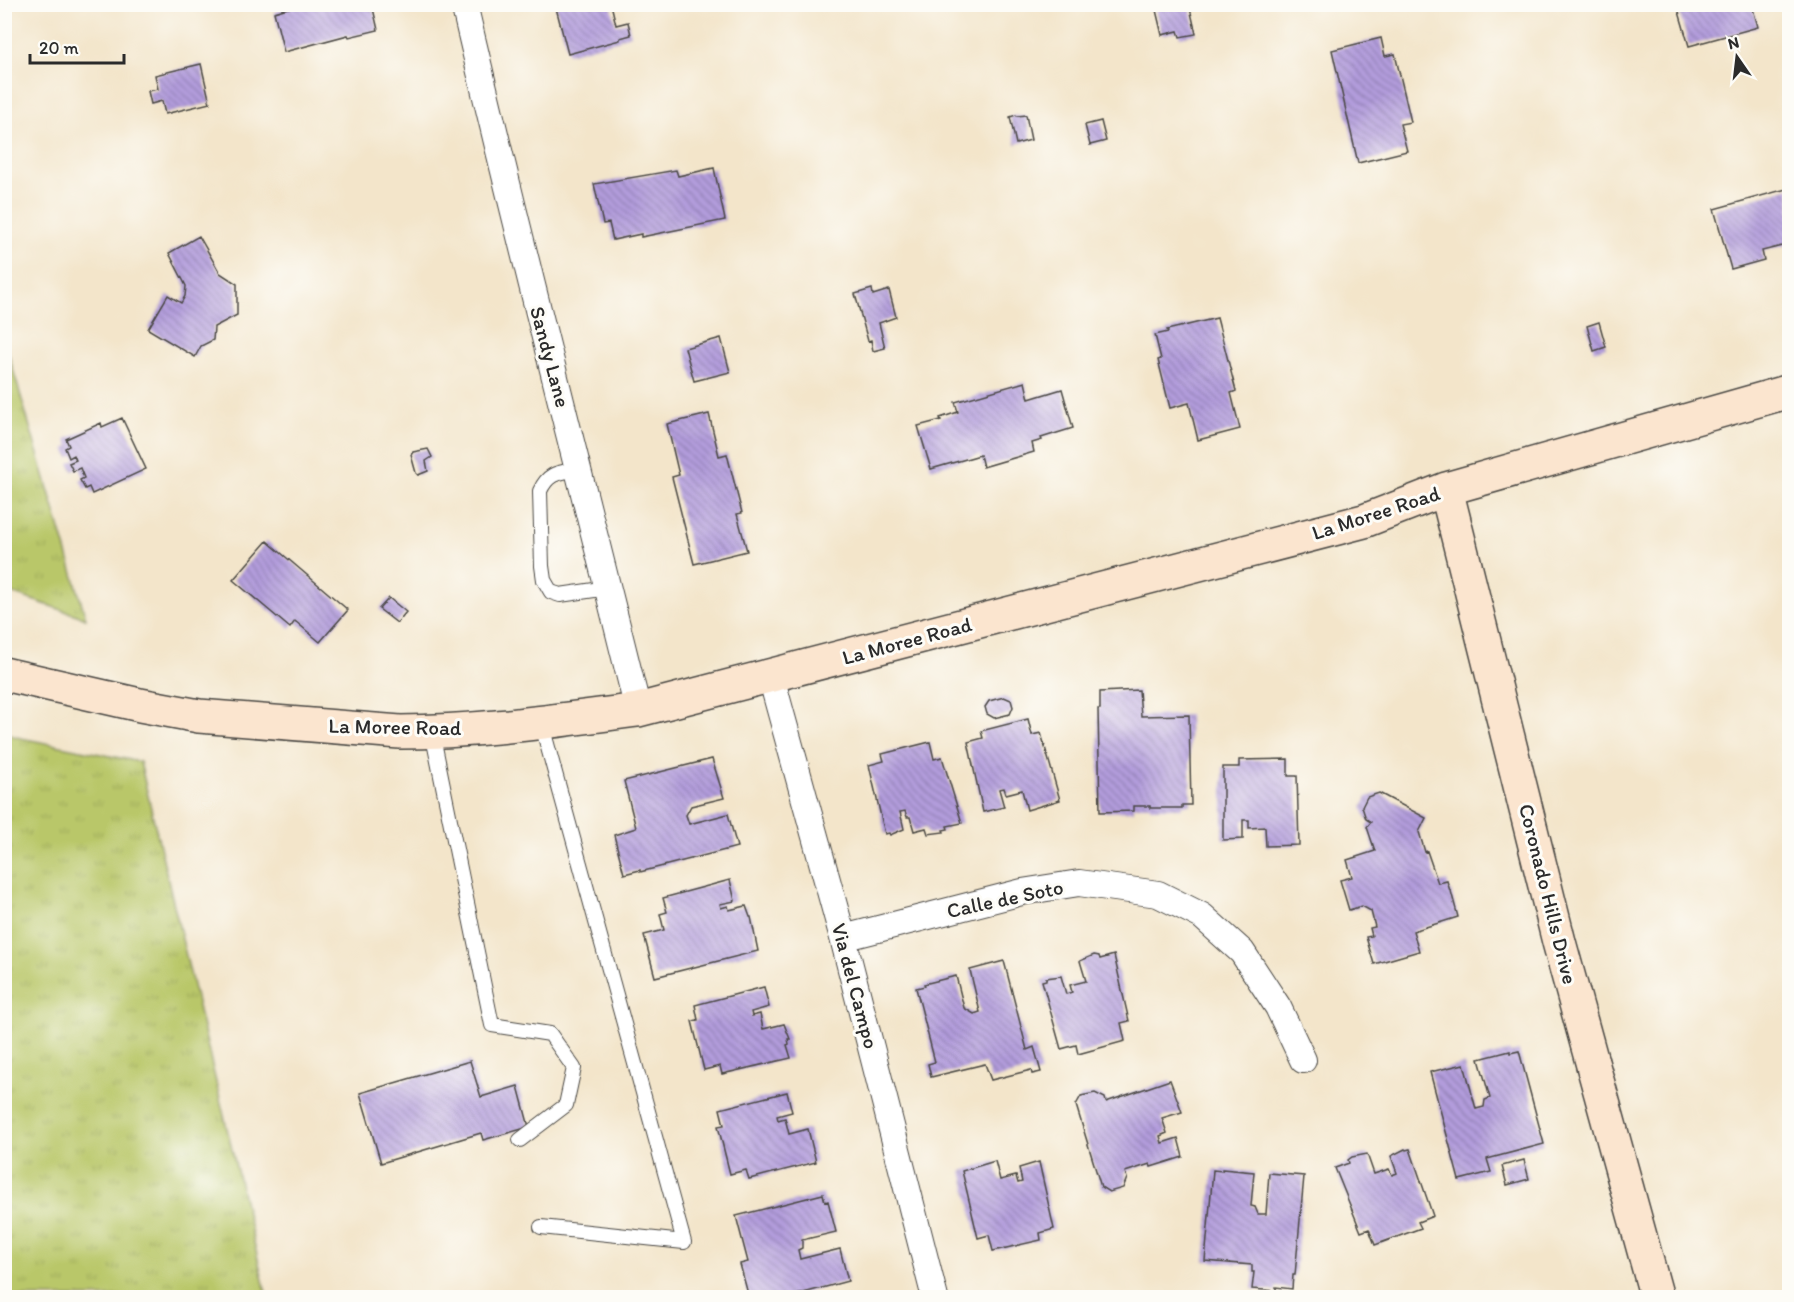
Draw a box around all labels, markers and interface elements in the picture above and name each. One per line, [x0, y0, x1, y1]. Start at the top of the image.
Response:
scale bar [30, 27, 124, 65]
north arrow [1707, 27, 1767, 87]
text: N [1726, 32, 1741, 53]
text: 20 m [39, 37, 79, 59]
street label: Sandy Lane [525, 304, 576, 410]
street label: La Moree Road [1309, 480, 1443, 545]
street label: La Moree Road [839, 611, 975, 670]
street label: La Moree Road [328, 713, 462, 740]
street label: Coronado Hills Drive [1514, 801, 1583, 987]
street label: Calle de Soto [944, 874, 1065, 923]
street label: Via del Campo [827, 920, 884, 1051]

